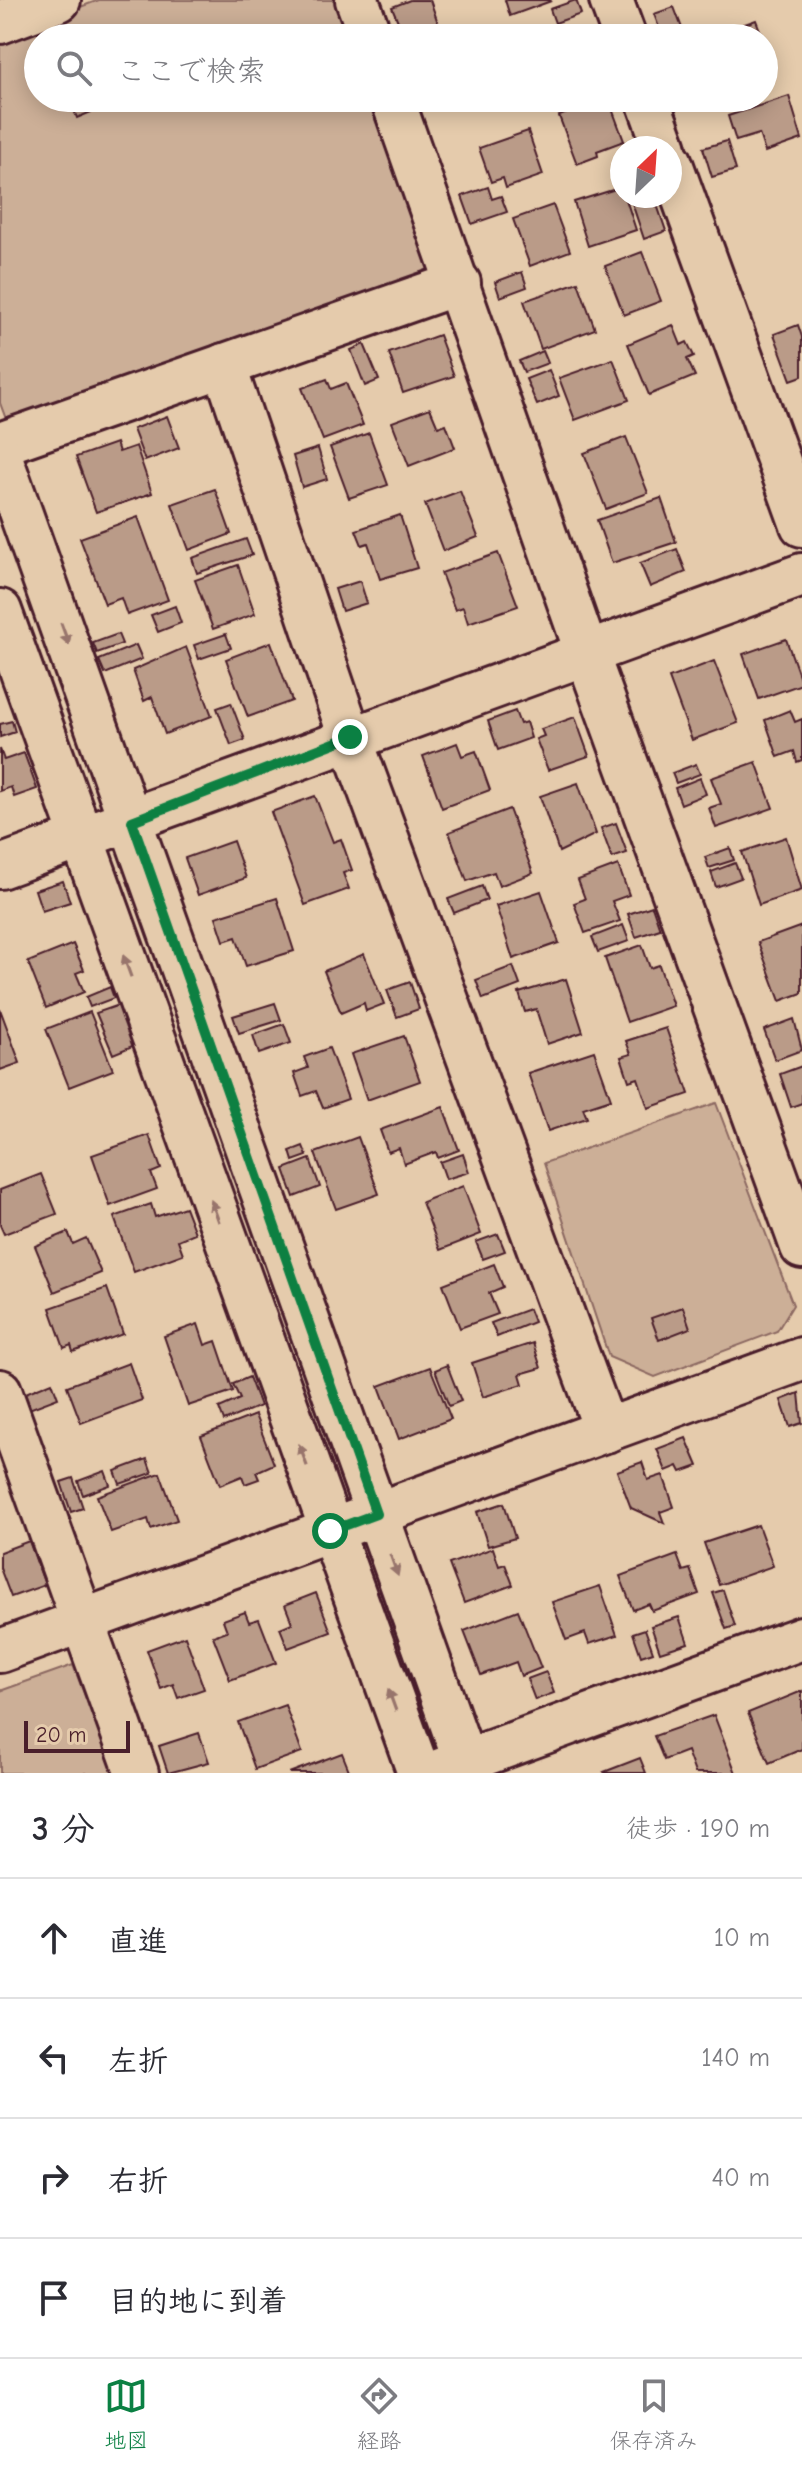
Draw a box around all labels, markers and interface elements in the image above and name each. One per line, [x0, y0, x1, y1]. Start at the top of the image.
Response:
search box [24, 24, 778, 112]
icon: search [52, 46, 96, 90]
text: ここで検索 [116, 54, 266, 89]
north arrow [610, 136, 682, 208]
one-way arrow [59, 622, 71, 646]
route end [332, 719, 368, 755]
one-way arrow [121, 954, 133, 978]
one-way arrow [209, 1199, 221, 1223]
one-way arrow [296, 1443, 309, 1467]
route start [312, 1513, 348, 1549]
one-way arrow [389, 1553, 401, 1577]
one-way arrow [385, 1688, 398, 1712]
scale bar [24, 1717, 130, 1753]
text: 20 m [36, 1722, 86, 1748]
text: 3 分 [32, 1809, 95, 1849]
text: 徒歩 · 190 m [626, 1814, 770, 1844]
icon: ahead [32, 1916, 76, 1960]
text: 10 m [714, 1923, 770, 1953]
text: 直進 [108, 1924, 168, 1959]
icon: left [32, 2036, 76, 2080]
text: 140 m [701, 2043, 770, 2073]
text: 左折 [108, 2044, 168, 2079]
icon: right [32, 2156, 76, 2200]
text: 40 m [711, 2163, 770, 2193]
text: 右折 [108, 2164, 168, 2199]
icon: arrive [32, 2276, 76, 2320]
text: 目的地に到着 [108, 2284, 288, 2319]
tab: 地図 [104, 2374, 148, 2454]
tab: 経路 [357, 2374, 401, 2454]
tab: 保存済み [610, 2374, 698, 2454]

